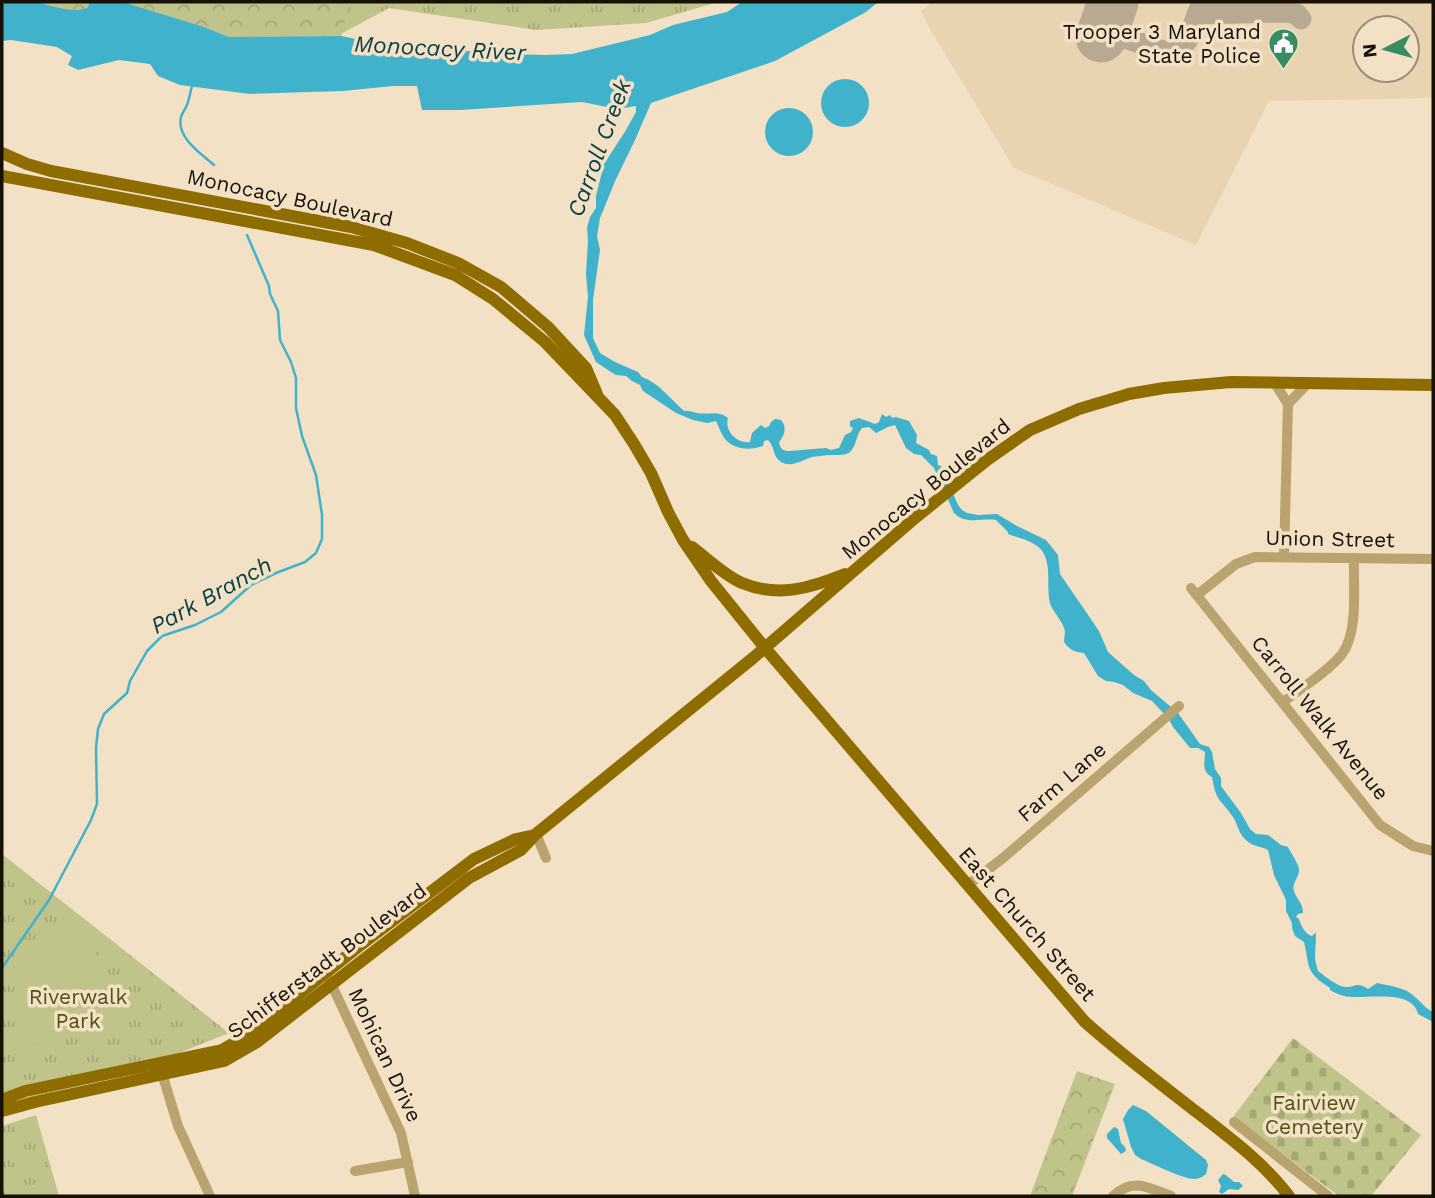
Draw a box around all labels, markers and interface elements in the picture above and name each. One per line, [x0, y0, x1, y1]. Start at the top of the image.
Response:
north arrow [1351, 14, 1421, 84]
place label: Trooper 3 Maryland State Police [1063, 19, 1261, 68]
public building icon: Trooper 3 Maryland State Police [1267, 27, 1301, 71]
water label: Monocacy River [353, 31, 528, 67]
text: N [1357, 43, 1382, 59]
water label: Carroll Creek [562, 74, 637, 221]
street label: Monocacy Boulevard [185, 163, 395, 232]
street label: Monocacy Boulevard [836, 413, 1015, 564]
street label: Union Street [1265, 525, 1395, 552]
water label: Park Branch [146, 551, 276, 640]
street label: Carroll Walk Avenue [1246, 630, 1394, 805]
street label: Farm Lane [1012, 736, 1111, 827]
street label: East Church Street [954, 841, 1101, 1006]
street label: Schifferstadt Boulevard [222, 878, 431, 1044]
park label: Riverwalk Park [29, 984, 127, 1033]
street label: Mohican Drive [343, 984, 427, 1126]
park label: Fairview Cemetery [1265, 1090, 1363, 1139]

